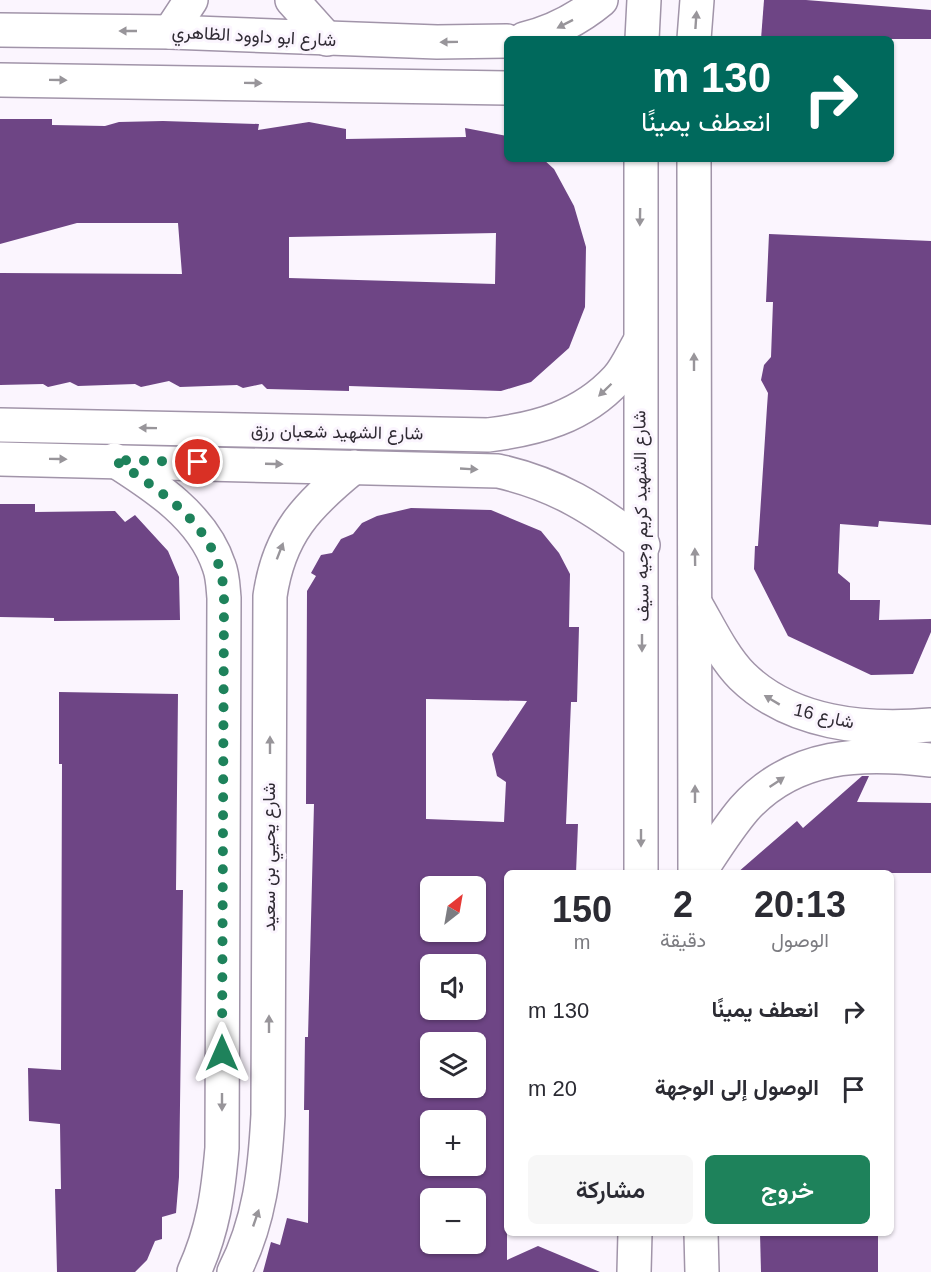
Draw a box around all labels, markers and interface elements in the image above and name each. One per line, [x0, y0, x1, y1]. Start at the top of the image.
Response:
one-way arrow [691, 10, 700, 29]
one-way arrow [556, 19, 573, 29]
street label: شارع ابو داوود الظاهري [171, 22, 337, 55]
one-way arrow [118, 26, 137, 36]
one-way arrow [439, 37, 458, 47]
text: 130 m [652, 54, 771, 101]
icon: right [792, 60, 870, 138]
one-way arrow [49, 76, 68, 85]
one-way arrow [244, 78, 263, 88]
text: انعطف يمينًا [641, 107, 771, 137]
one-way arrow [635, 208, 645, 227]
one-way arrow [689, 352, 699, 371]
one-way arrow [598, 383, 612, 397]
street label: شارع الشهيد كريم وجيه سيف [629, 410, 655, 622]
street label: شارع الشهيد شعبان رزق [251, 420, 423, 446]
one-way arrow [138, 424, 157, 433]
pin [172, 436, 223, 487]
icon: arrive [181, 445, 214, 478]
one-way arrow [49, 455, 68, 464]
one-way arrow [265, 460, 284, 469]
one-way arrow [460, 464, 479, 473]
one-way arrow [276, 542, 286, 560]
one-way arrow [690, 547, 700, 566]
one-way arrow [637, 634, 647, 653]
one-way arrow [764, 694, 780, 705]
street label: شارع 16 [791, 699, 856, 735]
one-way arrow [265, 735, 275, 754]
one-way arrow [769, 776, 785, 788]
street label: شارع يحيي بن سعيد [259, 783, 284, 931]
one-way arrow [690, 784, 700, 803]
one-way arrow [636, 829, 646, 848]
north arrow [420, 876, 486, 942]
map controls [420, 876, 486, 1254]
text: 2 [673, 884, 693, 925]
text: 20:13 [754, 884, 846, 925]
text: 150 [552, 889, 612, 930]
text: دقيقة [660, 929, 706, 951]
text: الوصول [771, 929, 829, 951]
text: m [574, 931, 590, 953]
button: sound [420, 954, 486, 1020]
icon: right [837, 995, 870, 1028]
text: انعطف يمينًا [711, 997, 819, 1022]
text: 130 m [528, 998, 589, 1023]
one-way arrow [264, 1014, 274, 1033]
position arrow [190, 1021, 254, 1085]
button: layers [420, 1032, 486, 1098]
icon: arrive [837, 1073, 870, 1106]
text: الوصول إلى الوجهة [655, 1075, 819, 1100]
text: 20 m [528, 1076, 577, 1101]
one-way arrow [217, 1092, 227, 1111]
button: + [420, 1110, 486, 1176]
button: مشاركة [528, 1155, 693, 1224]
button: خروج [705, 1155, 870, 1224]
button: − [420, 1188, 486, 1254]
one-way arrow [251, 1209, 261, 1227]

